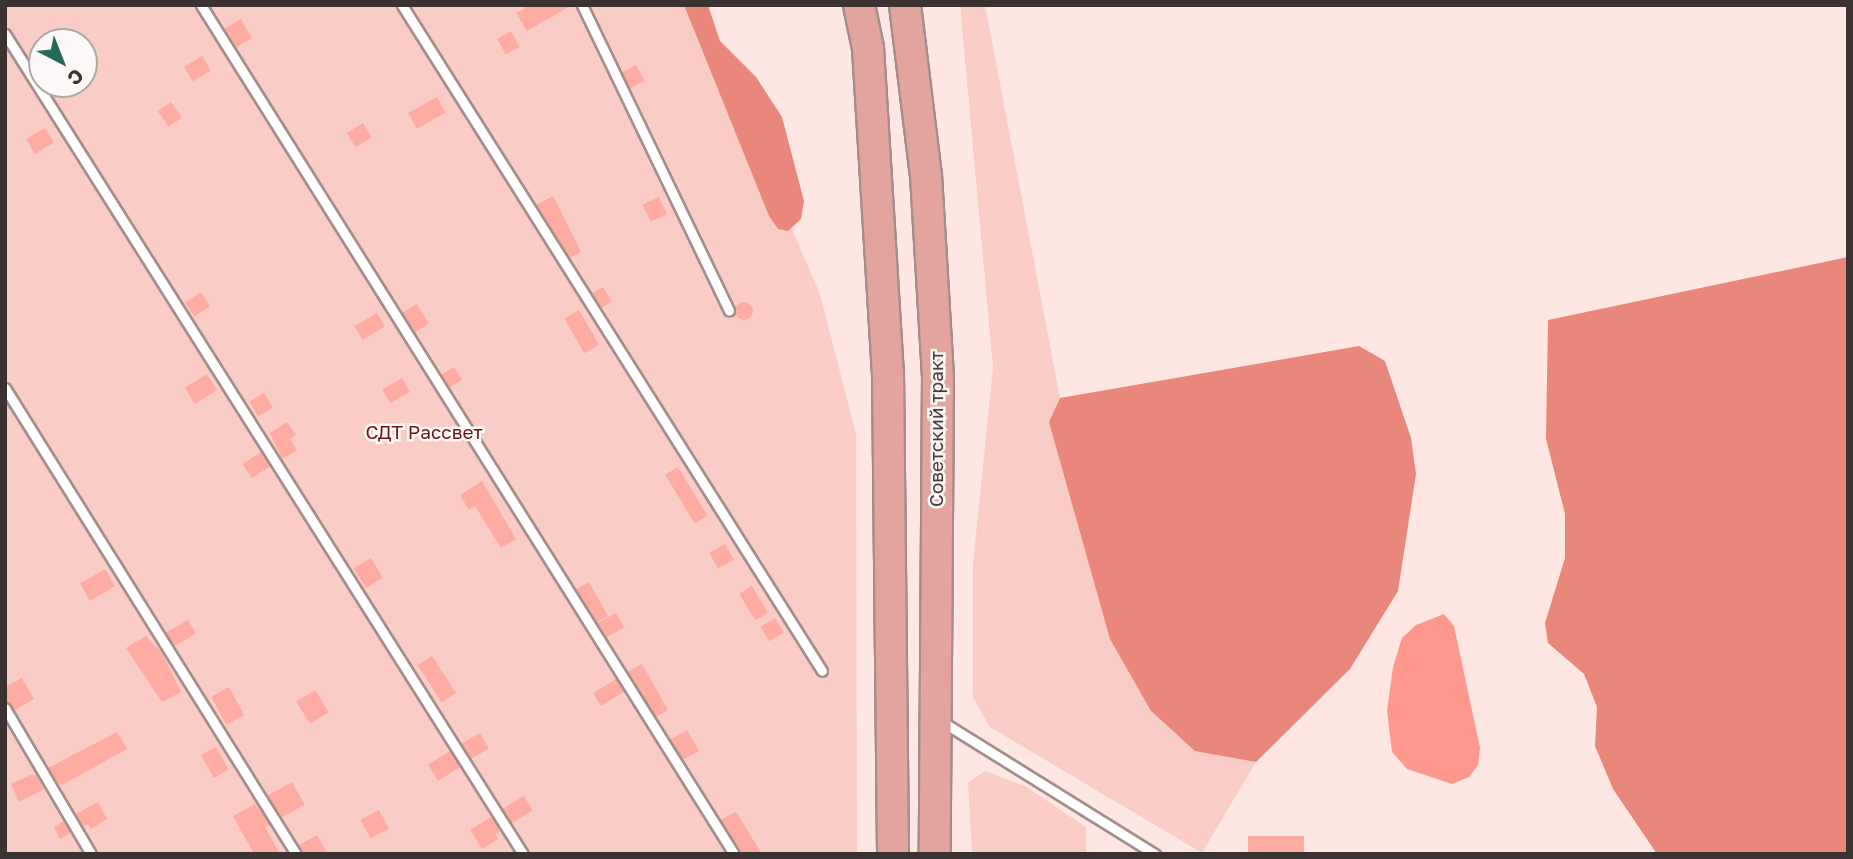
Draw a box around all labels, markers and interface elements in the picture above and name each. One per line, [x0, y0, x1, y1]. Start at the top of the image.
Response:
north arrow [28, 28, 98, 98]
text: С [63, 64, 89, 91]
street label: Советский тракт [925, 351, 947, 507]
park label: СДТ Рассвет [365, 421, 483, 443]

